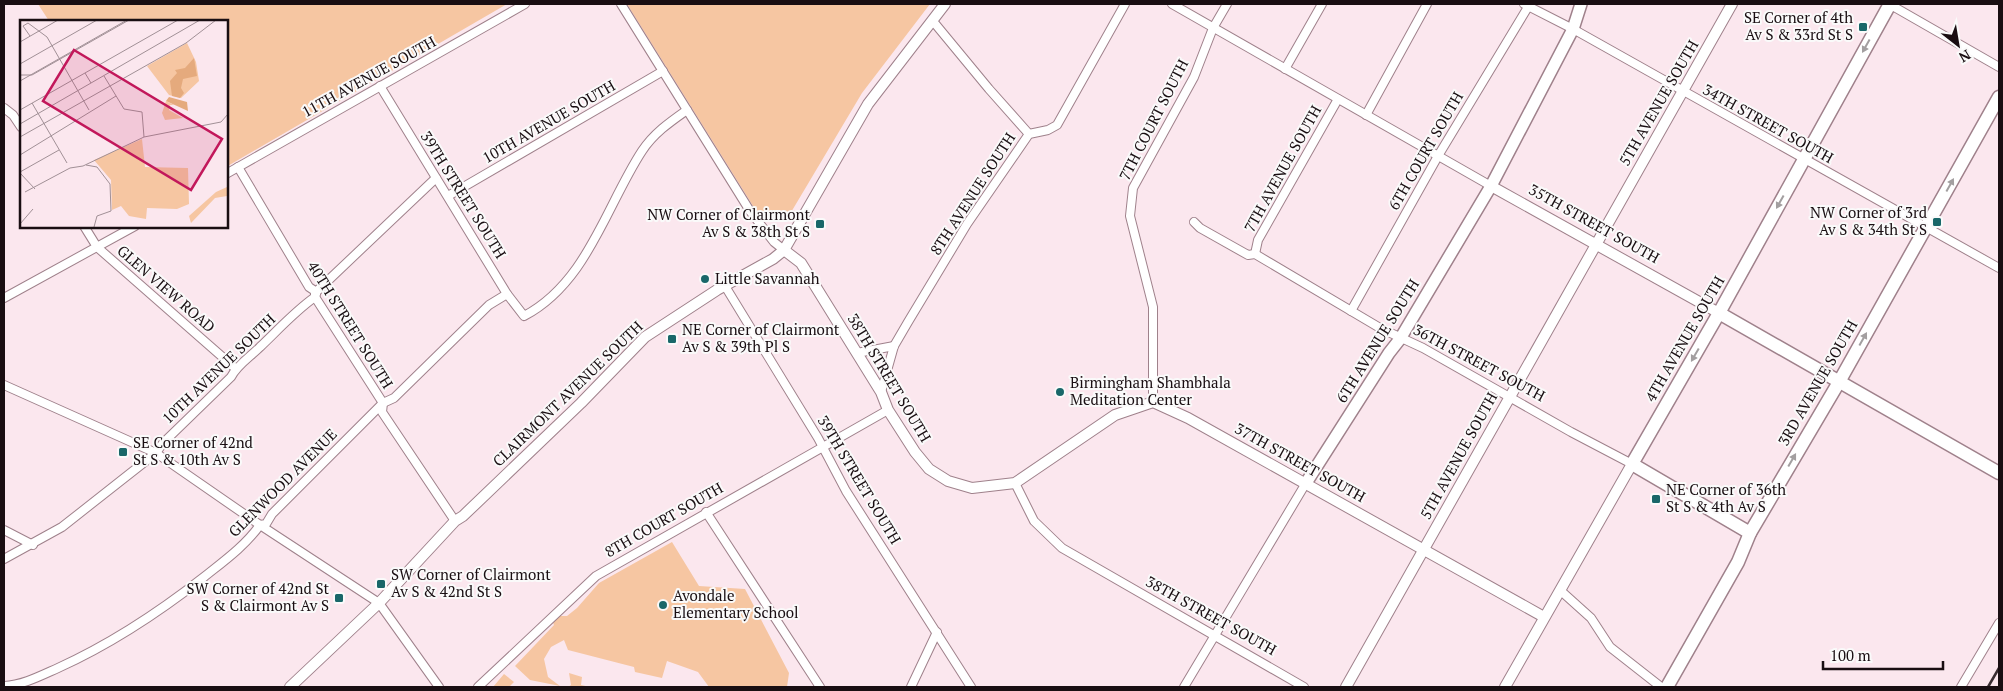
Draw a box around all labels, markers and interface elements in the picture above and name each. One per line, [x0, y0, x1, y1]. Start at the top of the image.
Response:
place label: SE Corner of 4th Av S & 33rd St S [1744, 7, 1853, 44]
inset map [20, 20, 228, 228]
north arrow [1933, 20, 1983, 70]
marker: SE Corner of 4th Av S & 33rd St S [1857, 21, 1869, 33]
street label: 11TH AVENUE SOUTH [298, 31, 439, 121]
street label: 5TH AVENUE SOUTH [1614, 36, 1702, 169]
one-way arrow [1862, 40, 1871, 53]
text: N [1955, 46, 1974, 68]
street label: 7TH COURT SOUTH [1114, 55, 1192, 184]
street label: 10TH AVENUE SOUTH [479, 75, 619, 167]
street label: 34TH STREET SOUTH [1700, 79, 1837, 167]
street label: 6TH COURT SOUTH [1383, 88, 1467, 213]
street label: 7TH AVENUE SOUTH [1239, 101, 1325, 236]
street label: 39TH STREET SOUTH [417, 127, 511, 262]
street label: 8TH AVENUE SOUTH [925, 128, 1019, 258]
one-way arrow [1946, 177, 1954, 192]
street label: 35TH STREET SOUTH [1526, 179, 1663, 267]
one-way arrow [1776, 195, 1785, 208]
place label: NW Corner of 3rd Av S & 34th St S [1810, 202, 1927, 239]
place label: NW Corner of Clairmont Av S & 38th St S [647, 204, 810, 241]
marker: NW Corner of 3rd Av S & 34th St S [1931, 216, 1943, 228]
marker: NW Corner of Clairmont Av S & 38th St S [814, 218, 826, 230]
street label: GLEN VIEW ROAD [113, 240, 220, 336]
street label: 40TH STREET SOUTH [304, 257, 398, 392]
place label: Little Savannah [715, 268, 820, 288]
street label: 4TH AVENUE SOUTH [1640, 272, 1728, 405]
marker: Little Savannah [699, 273, 711, 285]
street label: 6TH AVENUE SOUTH [1331, 275, 1423, 406]
street label: 10TH AVENUE SOUTH [157, 309, 279, 428]
street label: 38TH STREET SOUTH [844, 310, 936, 446]
street label: CLAIRMONT AVENUE SOUTH [488, 316, 647, 470]
street label: 3RD AVENUE SOUTH [1773, 316, 1861, 449]
place label: NE Corner of Clairmont Av S & 39th Pl S [682, 319, 840, 356]
street label: 36TH STREET SOUTH [1410, 319, 1549, 405]
one-way arrow [1859, 332, 1867, 346]
marker: NE Corner of Clairmont Av S & 39th Pl S [666, 333, 678, 345]
one-way arrow [1691, 348, 1699, 362]
place label: Birmingham Shambhala Meditation Center [1070, 372, 1231, 409]
marker: Birmingham Shambhala Meditation Center [1054, 386, 1066, 398]
street label: 5TH AVENUE SOUTH [1415, 388, 1501, 523]
street label: 39TH STREET SOUTH [814, 412, 906, 548]
street label: 37TH STREET SOUTH [1232, 418, 1369, 506]
street label: GLENWOOD AVENUE [224, 424, 341, 541]
place label: SE Corner of 42nd St S & 10th Av S [133, 432, 253, 469]
marker: SE Corner of 42nd St S & 10th Av S [117, 446, 129, 458]
one-way arrow [1788, 453, 1797, 467]
street label: 8TH COURT SOUTH [601, 477, 726, 561]
place label: NE Corner of 36th St S & 4th Av S [1666, 479, 1786, 516]
marker: NE Corner of 36th St S & 4th Av S [1650, 493, 1662, 505]
place label: SW Corner of Clairmont Av S & 42nd St S [391, 564, 551, 601]
street label: 38TH STREET SOUTH [1143, 571, 1280, 659]
place label: SW Corner of 42nd St S & Clairmont Av S [187, 578, 329, 615]
marker: SW Corner of Clairmont Av S & 42nd St S [375, 578, 387, 590]
place label: Avondale Elementary School [673, 585, 799, 622]
marker: SW Corner of 42nd St S & Clairmont Av S [333, 592, 345, 604]
marker: Avondale Elementary School [657, 599, 669, 611]
scale bar [1823, 638, 1943, 670]
text: 100 m [1830, 645, 1871, 665]

